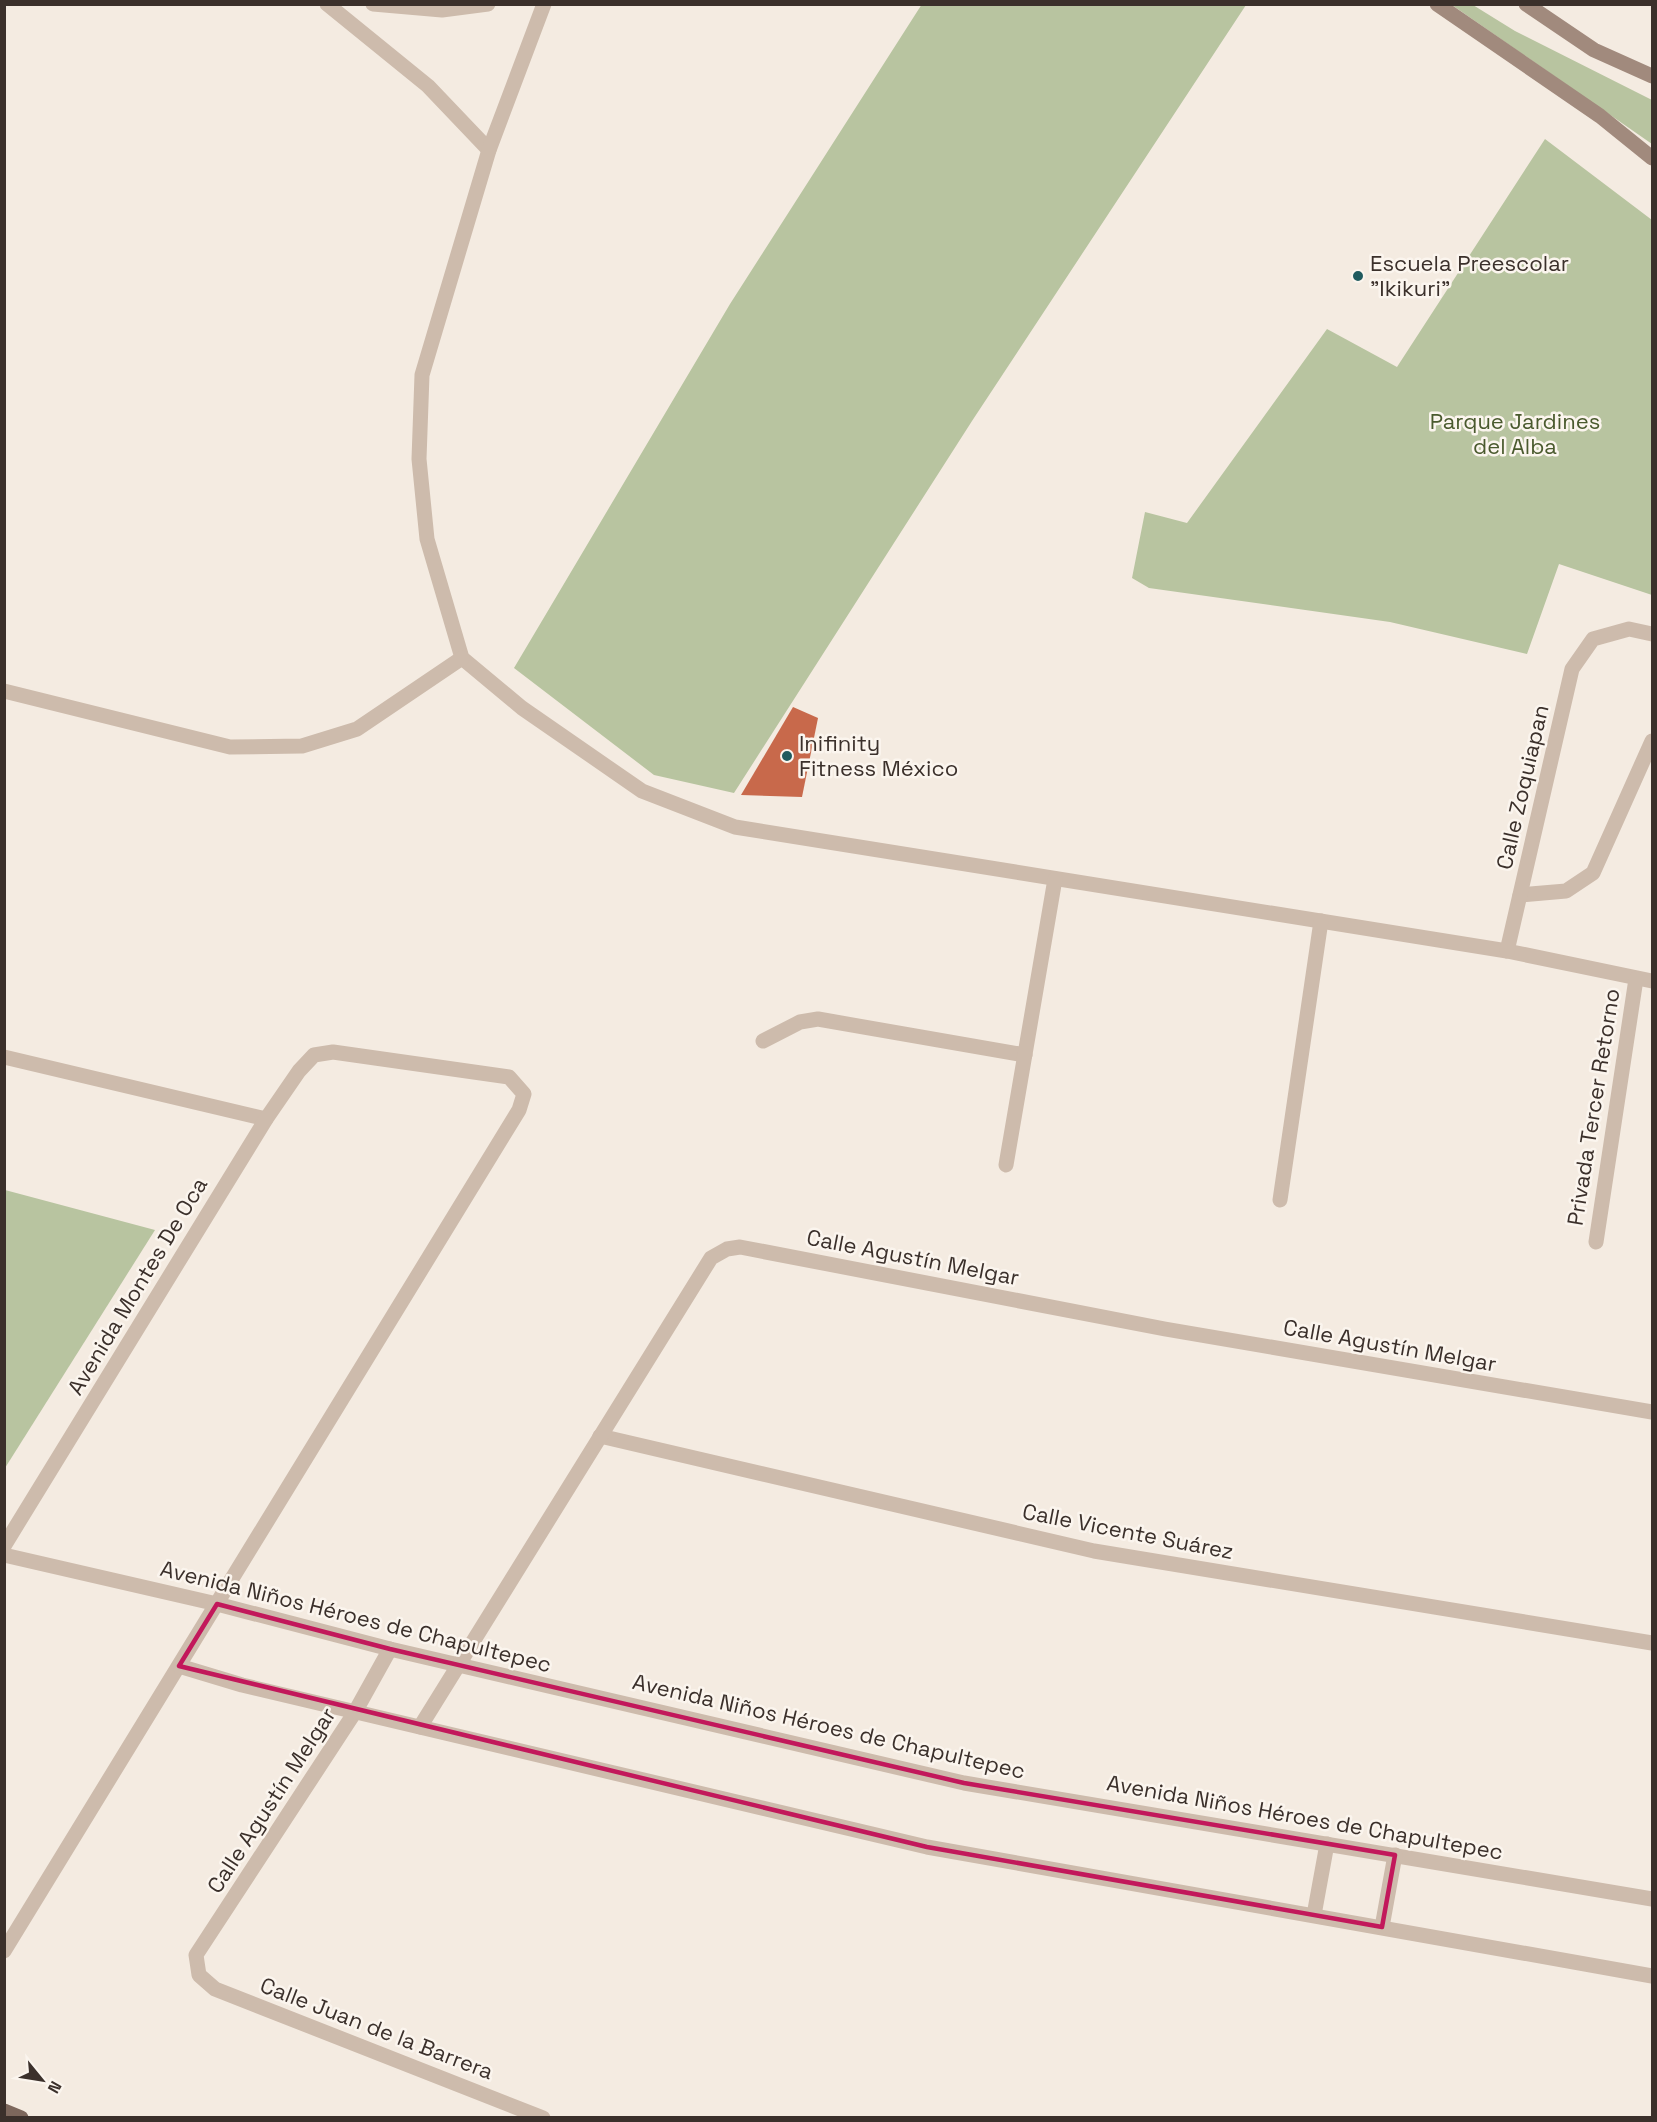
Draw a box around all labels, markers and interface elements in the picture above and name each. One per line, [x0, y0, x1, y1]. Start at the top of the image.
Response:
place label: Escuela Preescolar "Ikikuri" [1370, 249, 1569, 302]
marker: Escuela Preescolar "Ikikuri" [1351, 269, 1365, 283]
park label: Parque Jardines del Alba [1430, 407, 1600, 460]
street label: Calle Zoquiapan [1489, 702, 1555, 872]
place label: Inifinity Fitness México [799, 729, 958, 782]
marker: Inifinity Fitness México [780, 749, 794, 763]
street label: Privada Tercer Retorno [1560, 986, 1626, 1228]
street label: Avenida Montes De Oca [61, 1172, 213, 1400]
street label: Calle Agustín Melgar [804, 1223, 1022, 1291]
street label: Calle Agustín Melgar [1281, 1312, 1499, 1378]
street label: Calle Vicente Suárez [1020, 1497, 1236, 1565]
street label: Avenida Niños Héroes de Chapultepec [158, 1554, 554, 1678]
street label: Avenida Niños Héroes de Chapultepec [630, 1667, 1028, 1785]
street label: Calle Agustín Melgar [200, 1702, 342, 1898]
street label: Avenida Niños Héroes de Chapultepec [1105, 1768, 1505, 1866]
street label: Calle Juan de la Barrera [256, 1971, 498, 2086]
north arrow [12, 2050, 72, 2110]
text: N [43, 2077, 66, 2097]

